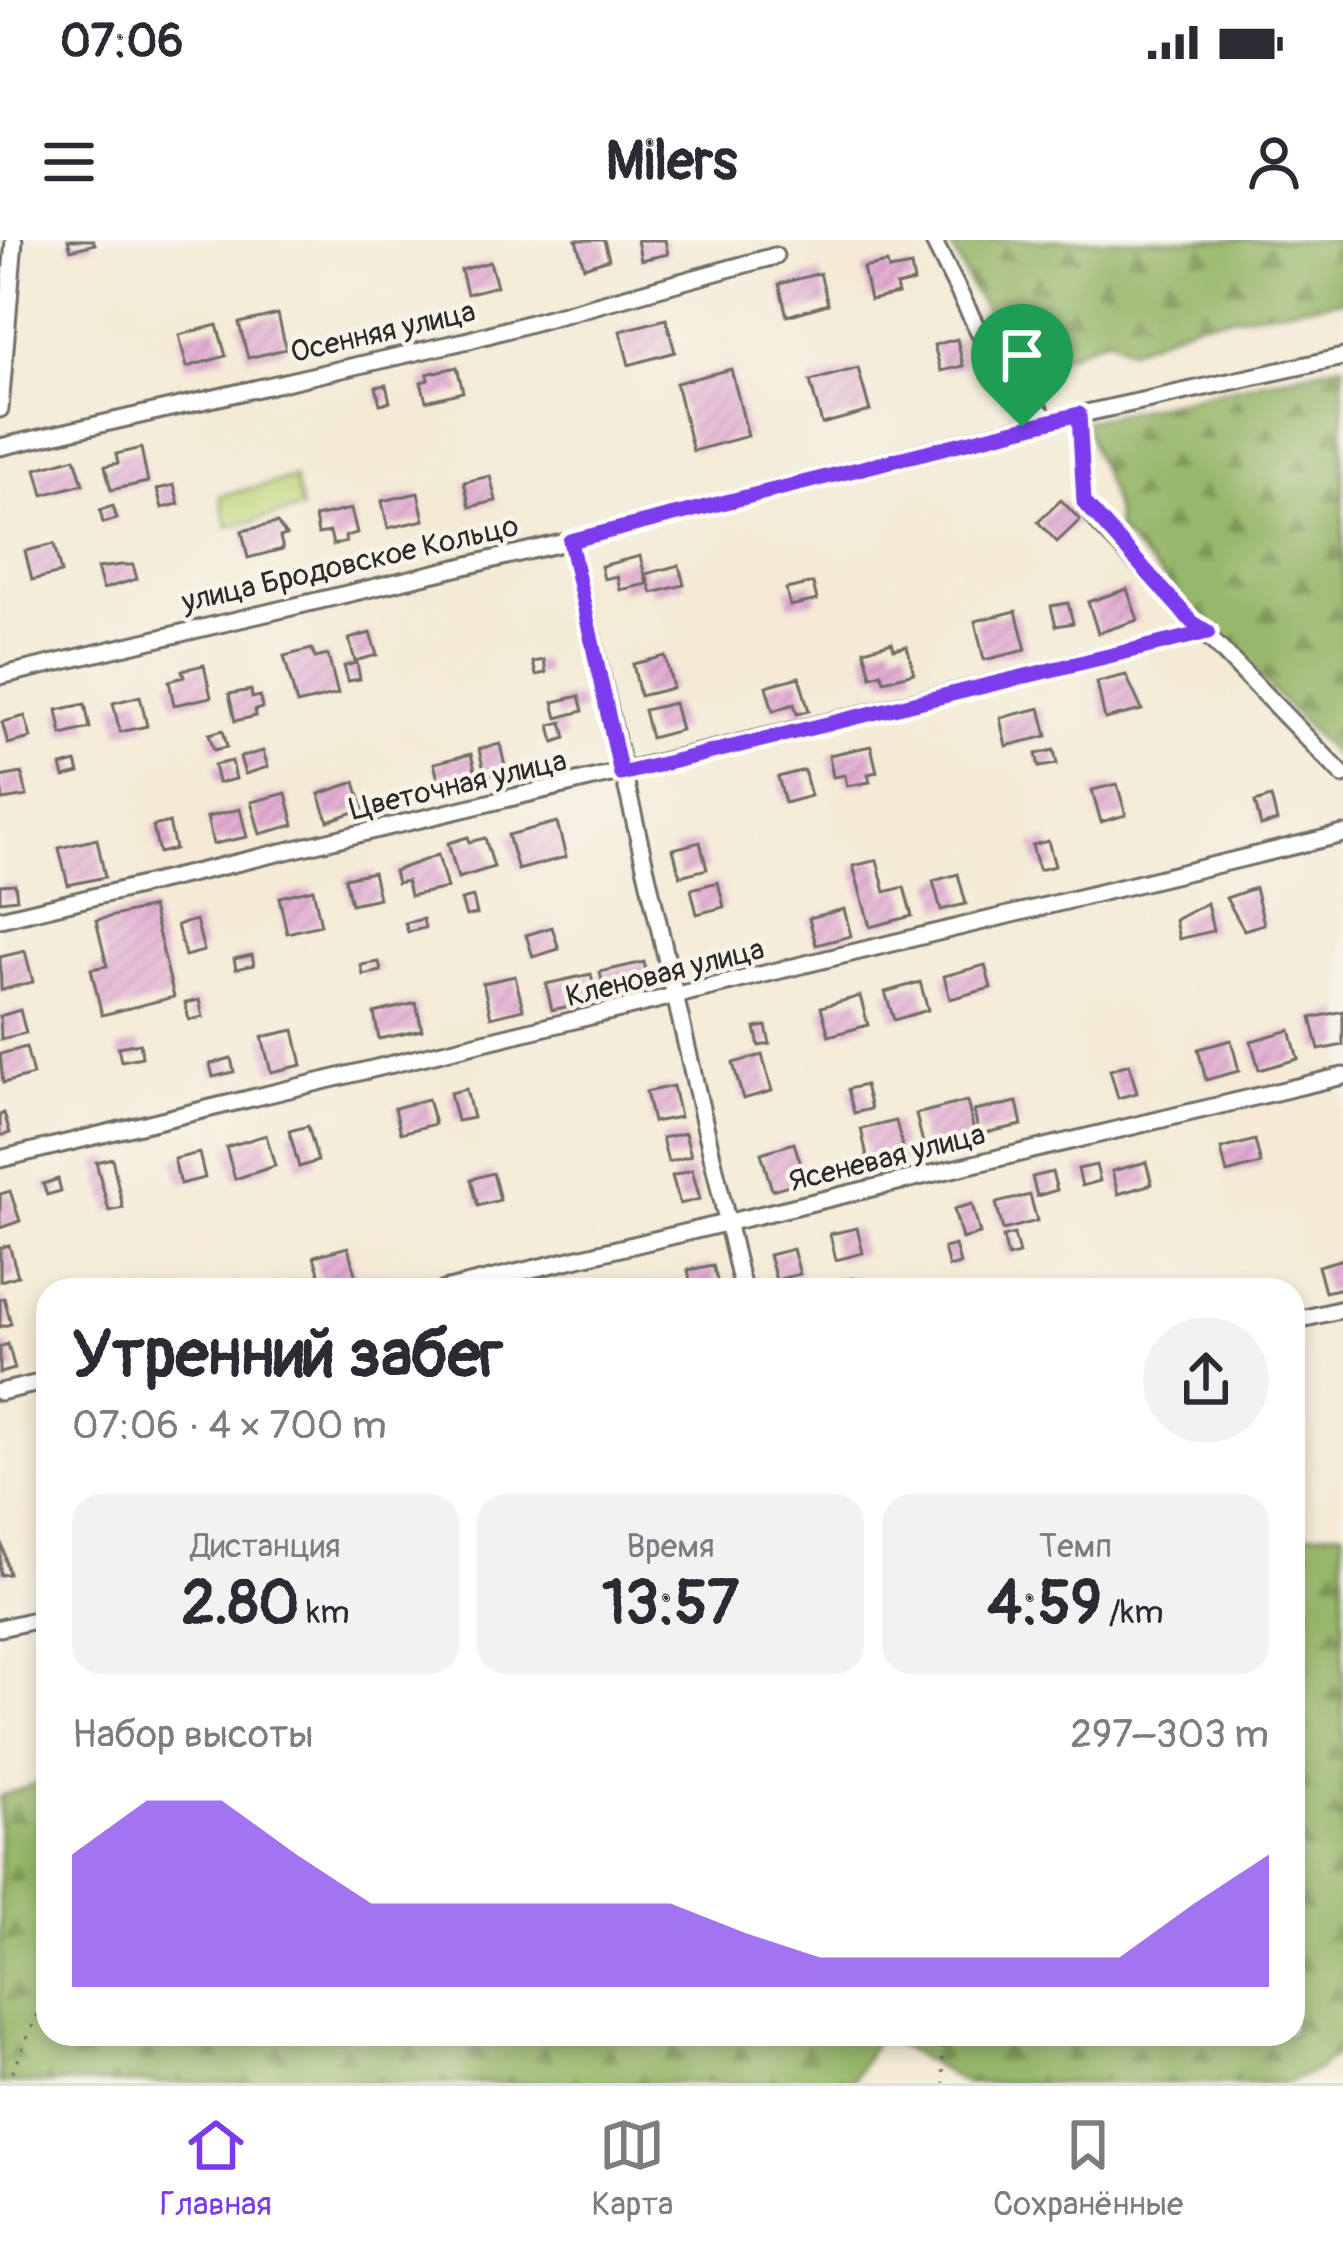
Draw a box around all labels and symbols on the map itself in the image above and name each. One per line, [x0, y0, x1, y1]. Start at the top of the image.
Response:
street label: Осенняя улица [287, 293, 479, 371]
pin [971, 304, 1073, 427]
street label: улица Бродовское Кольцо [177, 507, 522, 621]
street label: Цветочная улица [346, 742, 570, 828]
street label: Кленовая улица [562, 931, 768, 1015]
street label: Ясеневая улица [785, 1116, 989, 1200]

